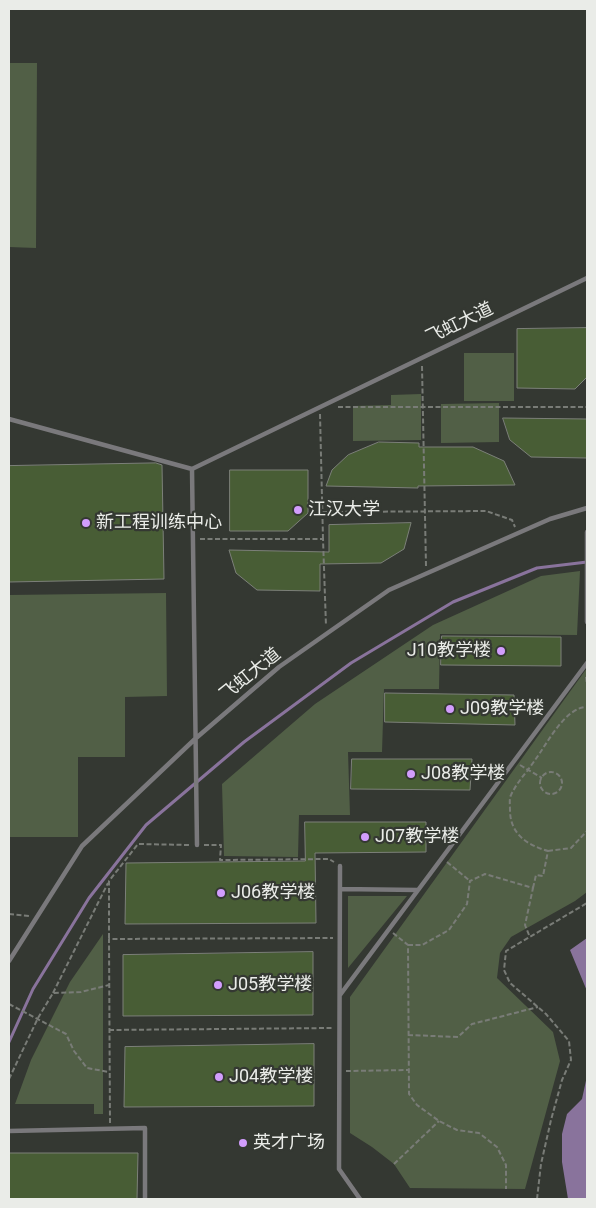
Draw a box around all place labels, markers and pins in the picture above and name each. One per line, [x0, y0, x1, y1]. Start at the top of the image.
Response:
place label: 江汉大学 [308, 499, 380, 521]
marker: 江汉大学 [292, 504, 304, 516]
place label: 新工程训练中心 [96, 512, 222, 534]
marker: 新工程训练中心 [80, 517, 92, 529]
place label: J10教学楼 [407, 640, 491, 662]
marker: J10教学楼 [495, 645, 507, 657]
place label: J09教学楼 [460, 698, 544, 720]
marker: J09教学楼 [444, 703, 456, 715]
place label: J08教学楼 [421, 763, 505, 785]
marker: J08教学楼 [405, 768, 417, 780]
place label: J07教学楼 [375, 826, 459, 848]
marker: J07教学楼 [359, 831, 371, 843]
place label: J06教学楼 [231, 882, 315, 904]
marker: J06教学楼 [215, 887, 227, 899]
place label: J05教学楼 [228, 974, 312, 996]
marker: J05教学楼 [212, 979, 224, 991]
place label: J04教学楼 [229, 1066, 313, 1088]
marker: J04教学楼 [213, 1071, 225, 1083]
place label: 英才广场 [253, 1132, 325, 1154]
marker: 英才广场 [237, 1137, 249, 1149]

